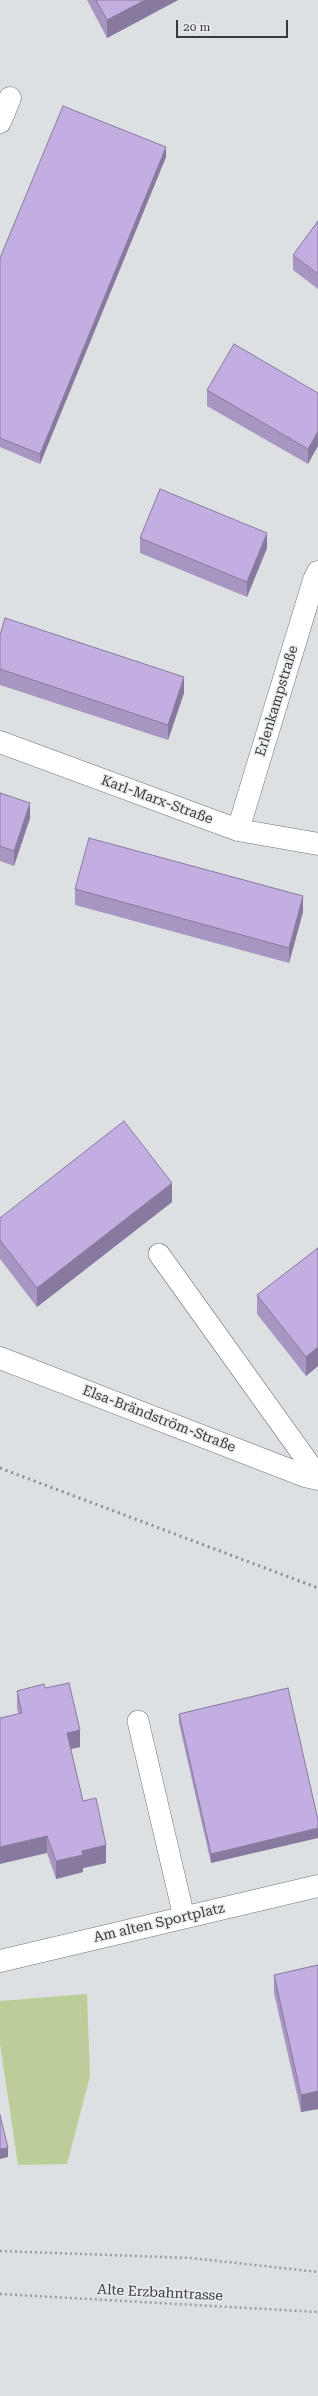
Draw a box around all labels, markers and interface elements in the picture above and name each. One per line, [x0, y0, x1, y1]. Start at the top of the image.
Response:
scale bar [178, 12, 290, 38]
text: 20 m [183, 20, 210, 34]
street label: Erlenkampstraße [252, 644, 302, 758]
street label: Karl-Marx-Straße [99, 772, 215, 828]
street label: Elsa-Brändström-Straße [80, 1382, 238, 1456]
street label: Am alten Sportplatz [92, 1900, 226, 1946]
street label: Alte Erzbahntrasse [97, 2281, 223, 2305]

